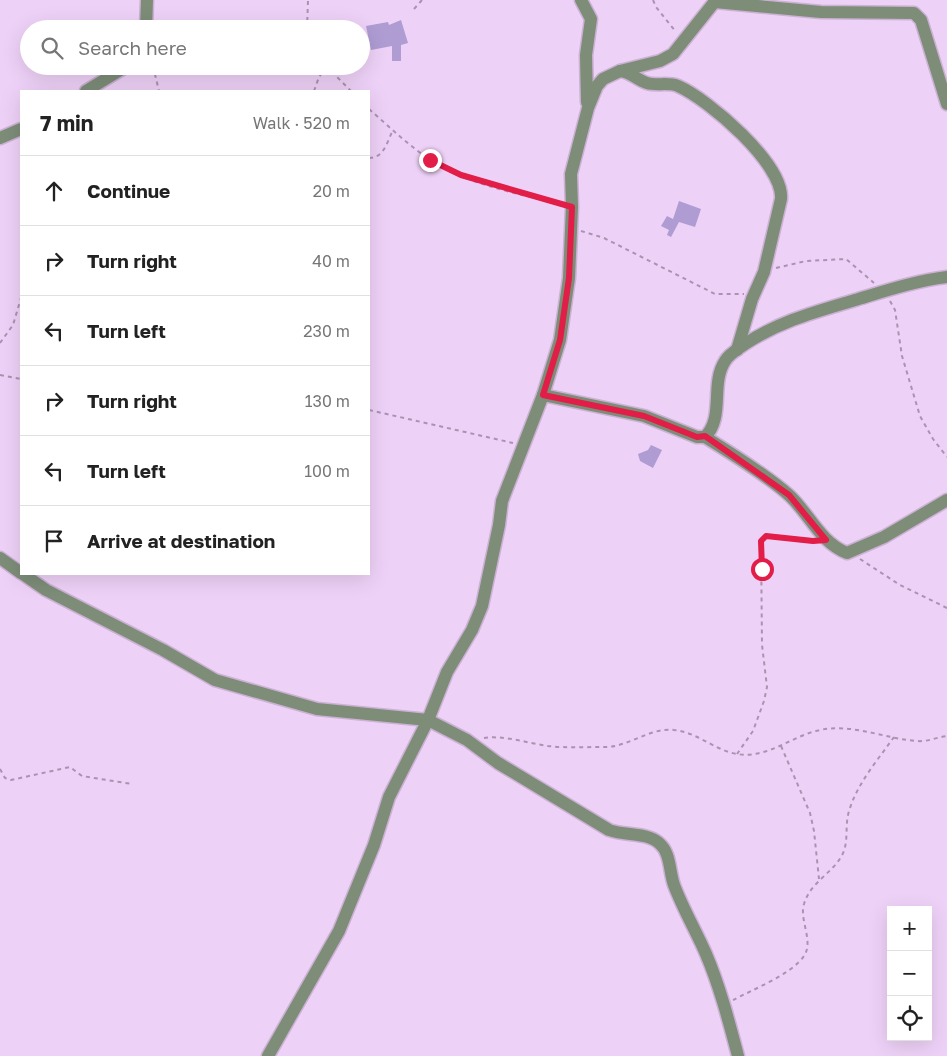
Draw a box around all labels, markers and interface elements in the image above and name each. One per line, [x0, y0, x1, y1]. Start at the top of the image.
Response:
search box [20, 20, 370, 75]
icon: search [38, 34, 66, 62]
text: Search here [78, 36, 187, 59]
text: 7 min [40, 110, 94, 136]
text: Walk · 520 m [253, 113, 350, 133]
route end [419, 149, 442, 172]
icon: ahead [40, 177, 68, 205]
text: Continue [87, 179, 170, 202]
text: 20 m [313, 181, 350, 201]
icon: right [40, 247, 68, 275]
text: Turn right [87, 249, 177, 272]
text: 40 m [312, 251, 350, 271]
icon: left [40, 317, 68, 345]
text: Turn left [87, 319, 166, 342]
text: 230 m [303, 321, 350, 341]
icon: right [40, 387, 68, 415]
text: Turn right [87, 389, 177, 412]
text: 130 m [305, 391, 350, 411]
icon: left [40, 457, 68, 485]
text: Turn left [87, 459, 166, 482]
text: 100 m [304, 461, 350, 481]
icon: arrive [40, 527, 68, 555]
text: Arrive at destination [87, 529, 275, 552]
route start [751, 558, 774, 581]
map controls [887, 906, 932, 1041]
button: + [887, 906, 932, 951]
button: − [887, 951, 932, 996]
button: locate [887, 996, 932, 1041]

